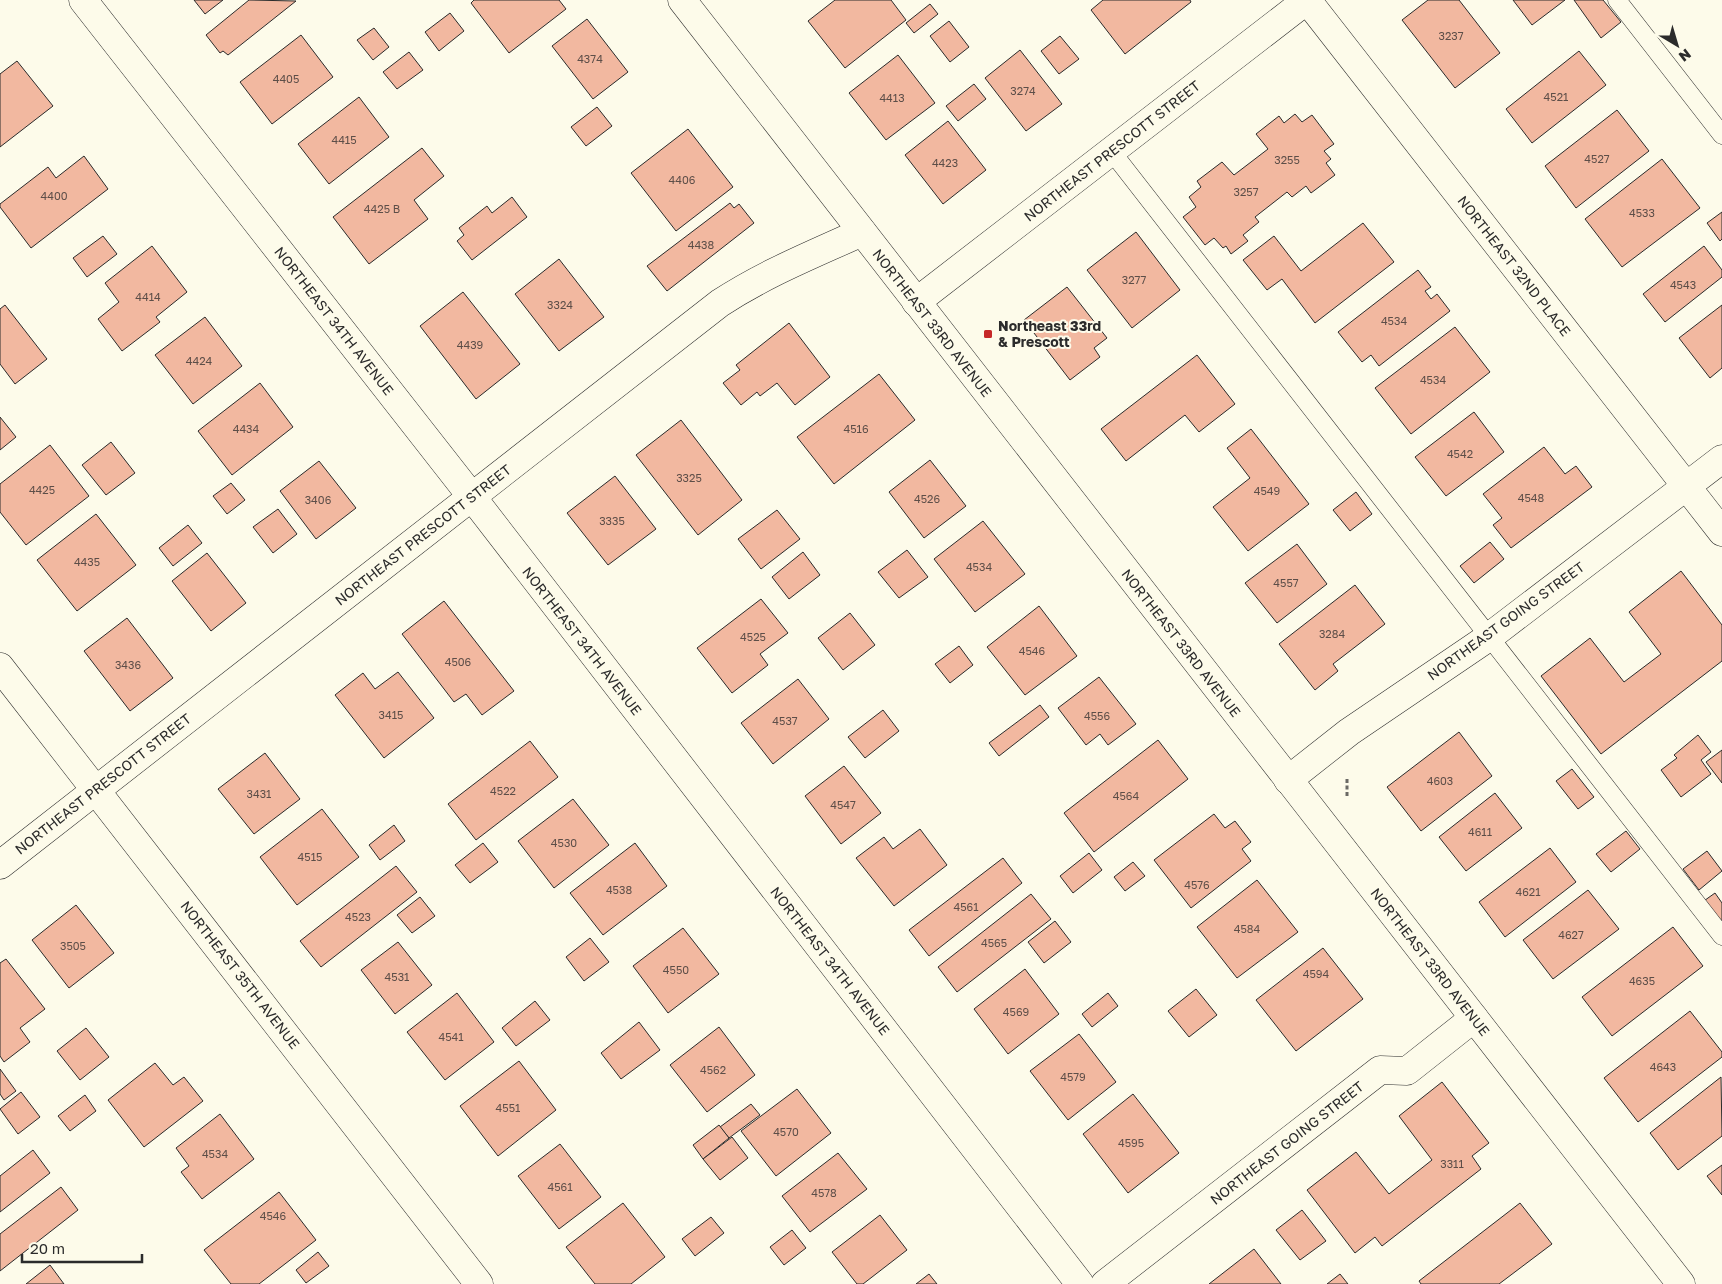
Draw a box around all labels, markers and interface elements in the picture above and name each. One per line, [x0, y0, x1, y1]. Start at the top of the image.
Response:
north arrow [1652, 20, 1702, 70]
house number: 3237 [1438, 29, 1464, 42]
text: N [1676, 46, 1695, 66]
house number: 4374 [577, 52, 603, 65]
house number: 4405 [273, 72, 299, 85]
street label: NORTHEAST PRESCOTT STREET [1020, 76, 1203, 225]
house number: 3274 [1010, 84, 1036, 97]
house number: 4521 [1544, 90, 1568, 103]
house number: 4413 [879, 91, 905, 104]
house number: 4415 [331, 133, 357, 146]
house number: 4527 [1584, 152, 1610, 165]
house number: 3255 [1274, 153, 1300, 166]
house number: 4423 [932, 156, 958, 169]
house number: 4406 [669, 173, 696, 186]
house number: 3257 [1233, 185, 1259, 198]
house number: 4400 [40, 189, 68, 202]
street label: NORTHEAST 32ND PLACE [1454, 192, 1574, 339]
house number: 4425 B [364, 202, 400, 215]
house number: 4533 [1629, 206, 1655, 219]
house number: 4438 [688, 238, 715, 251]
street label: NORTHEAST 34TH AVENUE [271, 243, 398, 398]
street label: NORTHEAST 33RD AVENUE [869, 245, 995, 400]
house number: 3277 [1122, 273, 1146, 286]
house number: 4543 [1670, 278, 1696, 291]
house number: 4414 [135, 290, 161, 303]
house number: 3324 [547, 298, 573, 311]
house number: 4534 [1381, 314, 1407, 327]
place label: Northeast 33rd & Prescott [998, 317, 1101, 350]
marker: Northeast 33rd & Prescott [982, 328, 994, 340]
house number: 4439 [457, 338, 483, 351]
house number: 4424 [186, 354, 213, 367]
house number: 4534 [1420, 373, 1446, 386]
house number: 4434 [233, 422, 260, 435]
house number: 4516 [843, 422, 869, 435]
house number: 4542 [1447, 447, 1473, 460]
street label: NORTHEAST PRESCOTT STREET [331, 460, 514, 609]
house number: 3325 [676, 471, 702, 484]
house number: 4425 [29, 483, 55, 496]
house number: 4549 [1254, 484, 1280, 497]
house number: 4548 [1518, 491, 1545, 504]
house number: 4526 [914, 492, 940, 505]
house number: 3406 [305, 493, 332, 506]
house number: 3335 [599, 514, 625, 527]
house number: 4435 [74, 555, 100, 568]
street label: NORTHEAST GOING STREET [1424, 558, 1588, 683]
house number: 4534 [966, 560, 992, 573]
street label: NORTHEAST 34TH AVENUE [519, 563, 646, 718]
street label: NORTHEAST 33RD AVENUE [1118, 565, 1244, 720]
house number: 4557 [1273, 576, 1299, 589]
house number: 3284 [1319, 627, 1345, 640]
house number: 4525 [740, 630, 766, 643]
house number: 4546 [1019, 644, 1046, 657]
house number: 4506 [445, 655, 472, 668]
house number: 3436 [115, 658, 141, 671]
house number: 3415 [379, 708, 403, 721]
street label: NORTHEAST PRESCOTT STREET [11, 709, 194, 858]
house number: 4556 [1084, 709, 1110, 722]
house number: 4537 [772, 714, 798, 727]
house number: 4603 [1427, 774, 1453, 787]
house number: 4522 [490, 784, 516, 797]
house number: 3431 [247, 787, 271, 800]
house number: 4564 [1113, 789, 1140, 802]
house number: 4547 [830, 798, 856, 811]
house number: 4611 [1468, 825, 1492, 838]
house number: 4530 [551, 836, 577, 849]
house number: 4515 [298, 850, 322, 863]
house number: 4576 [1184, 878, 1210, 891]
house number: 4538 [606, 883, 632, 896]
street label: NORTHEAST 34TH AVENUE [767, 883, 894, 1038]
street label: NORTHEAST 33RD AVENUE [1367, 884, 1493, 1039]
house number: 4621 [1515, 885, 1541, 898]
street label: NORTHEAST 35TH AVENUE [177, 897, 303, 1052]
house number: 4561 [953, 900, 979, 913]
house number: 4523 [345, 910, 371, 923]
house number: 4584 [1234, 922, 1261, 935]
house number: 4627 [1558, 928, 1584, 941]
house number: 4565 [981, 936, 1007, 949]
house number: 3505 [60, 939, 86, 952]
house number: 4550 [663, 963, 689, 976]
house number: 4594 [1303, 967, 1330, 980]
house number: 4531 [385, 970, 409, 983]
house number: 4635 [1629, 974, 1655, 987]
house number: 4569 [1003, 1005, 1029, 1018]
house number: 4541 [438, 1030, 464, 1043]
house number: 4643 [1650, 1060, 1676, 1073]
house number: 4562 [700, 1063, 726, 1076]
house number: 4579 [1060, 1070, 1086, 1083]
street label: NORTHEAST GOING STREET [1207, 1077, 1367, 1208]
house number: 4551 [496, 1101, 520, 1114]
house number: 4570 [773, 1125, 799, 1138]
house number: 4595 [1118, 1136, 1144, 1149]
house number: 4534 [202, 1147, 228, 1160]
house number: 3311 [1440, 1157, 1464, 1170]
house number: 4561 [547, 1180, 573, 1193]
house number: 4578 [811, 1186, 837, 1199]
house number: 4546 [260, 1209, 287, 1222]
scale bar [22, 1232, 142, 1264]
text: 20 m [30, 1239, 65, 1257]

